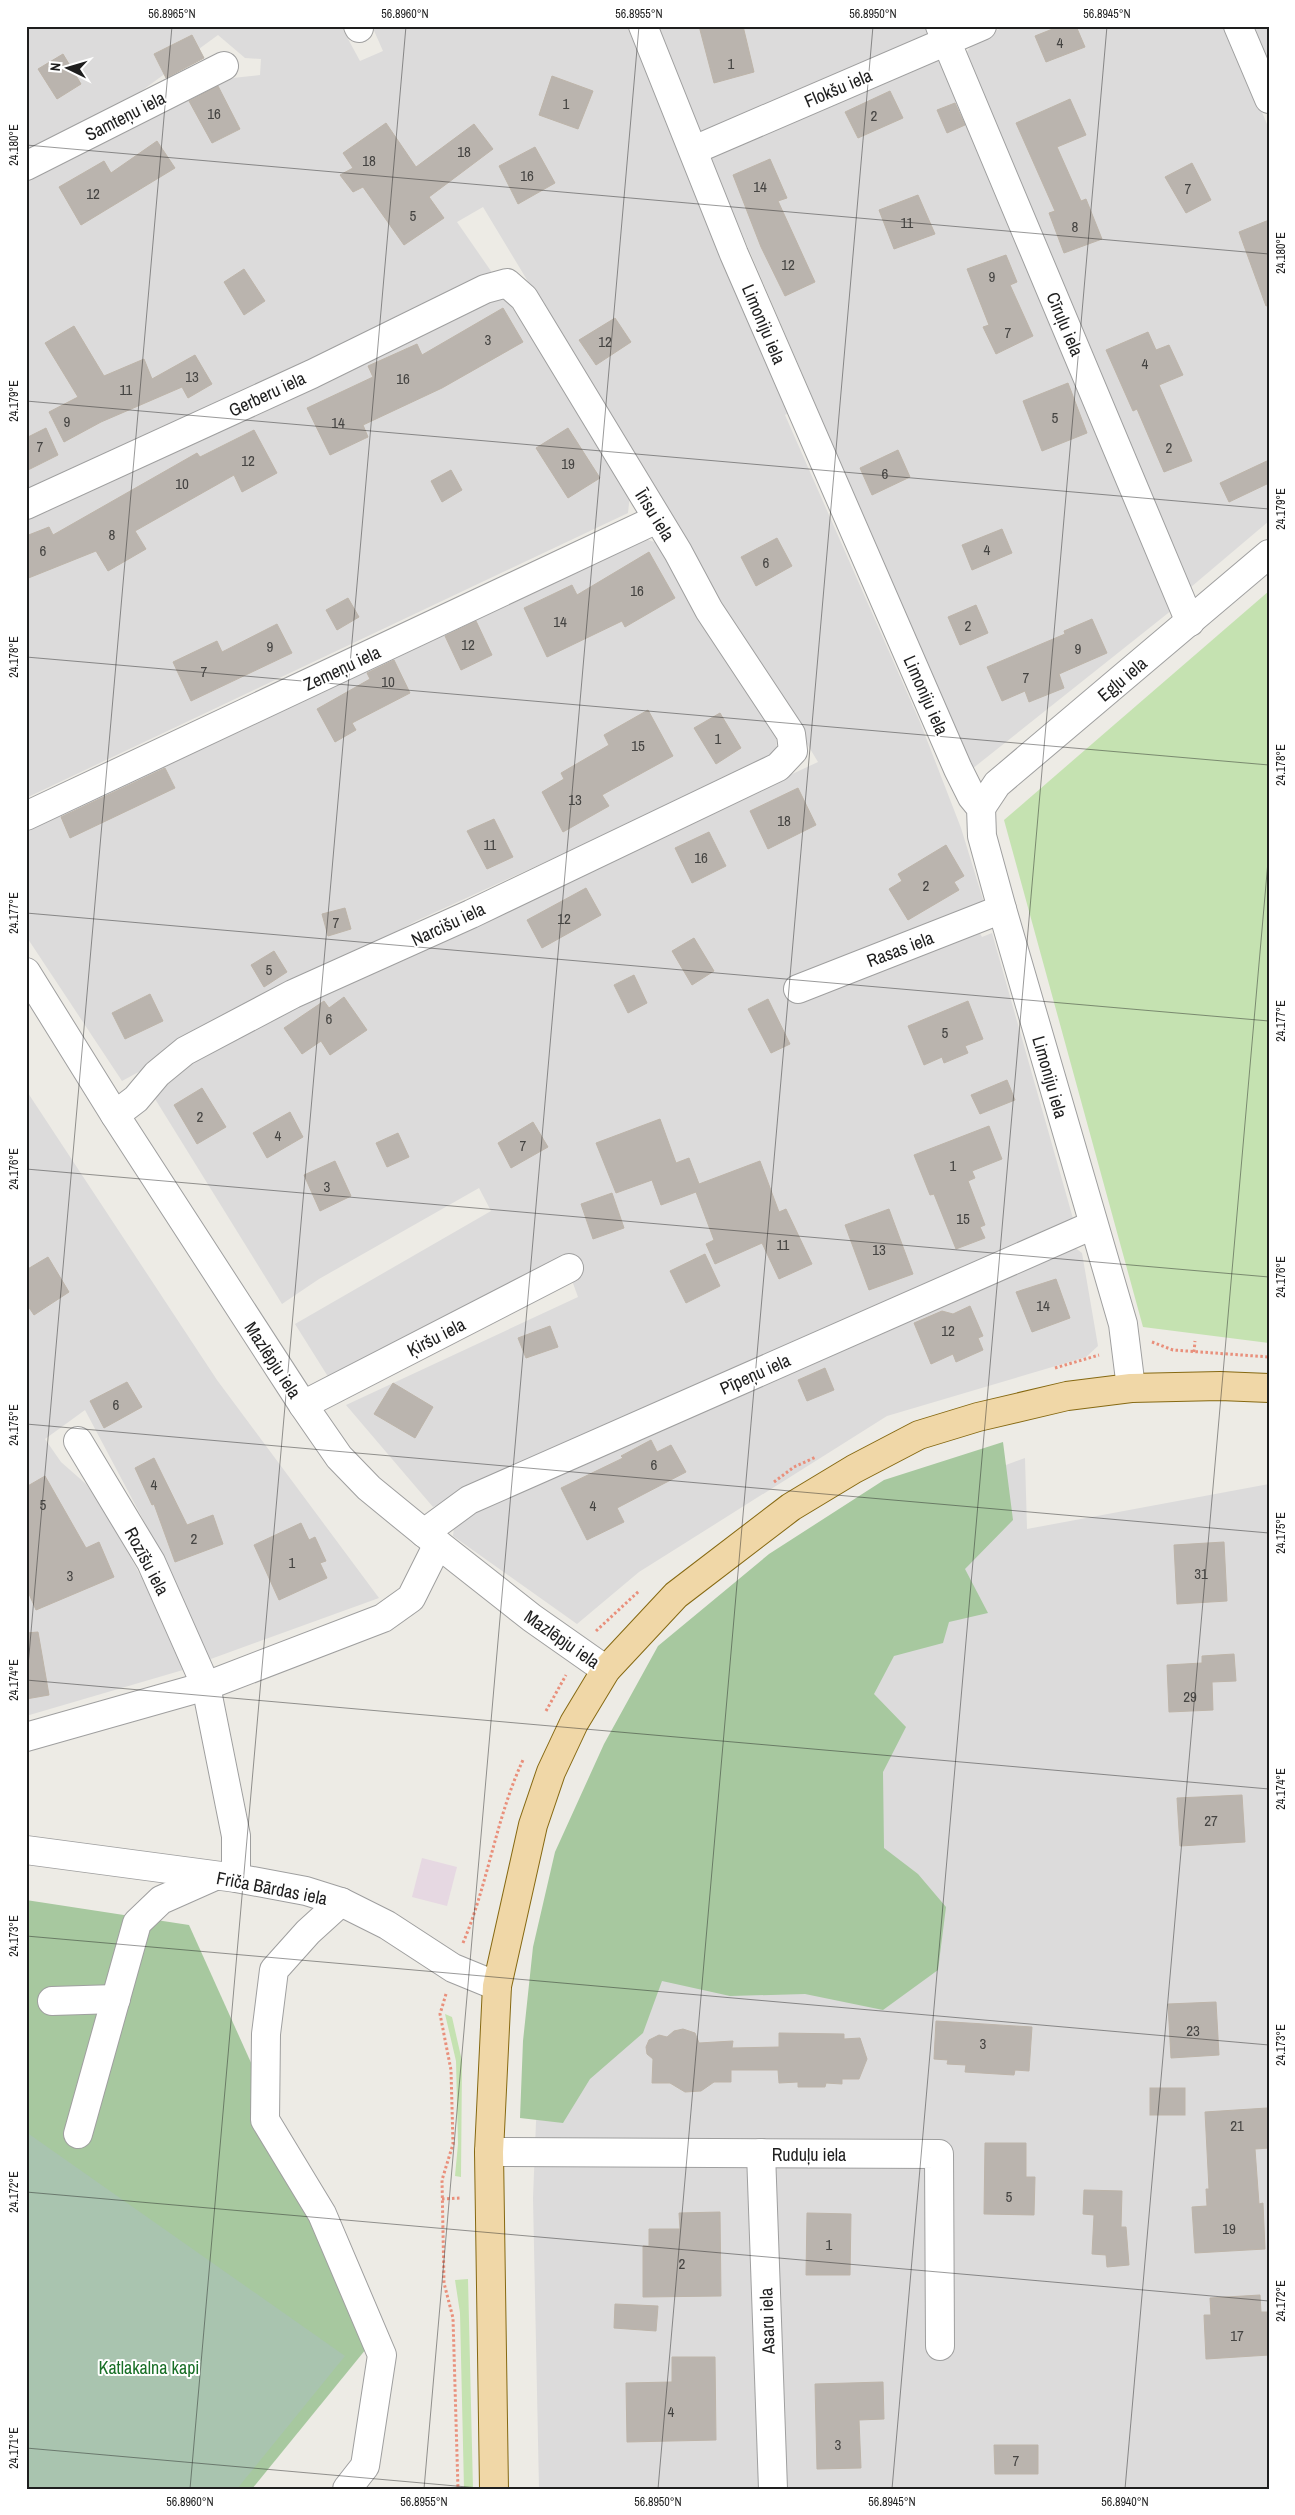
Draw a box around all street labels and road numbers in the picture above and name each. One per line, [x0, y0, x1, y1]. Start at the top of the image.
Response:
street label: Flokšu iela [800, 63, 876, 113]
street label: Samteņu iela [81, 85, 169, 147]
street label: Limoniju iela [736, 280, 792, 368]
street label: Cīruļu iela [1040, 288, 1090, 360]
street label: Gerberu iela [225, 365, 309, 423]
street label: Īrisu iela [629, 484, 681, 546]
street label: Zemeņu iela [300, 639, 384, 697]
street label: Limoniju iela [897, 651, 955, 739]
street label: Egļu iela [1092, 651, 1152, 707]
street label: Narcišu iela [407, 896, 489, 952]
street label: Rasas iela [863, 925, 937, 973]
street label: Limoniju iela [1026, 1033, 1074, 1121]
street label: Ķiršu iela [403, 1312, 469, 1362]
street label: Mazlēpju iela [239, 1317, 307, 1403]
street label: Pīpeņu iela [716, 1347, 794, 1401]
street label: Rozīšu iela [119, 1523, 175, 1599]
street label: Mazlēpju iela [519, 1604, 605, 1674]
street label: Friča Bārdas iela [214, 1865, 330, 1911]
street label: Ruduļu iela [772, 2142, 846, 2167]
street label: Asaru iela [753, 2287, 781, 2356]

